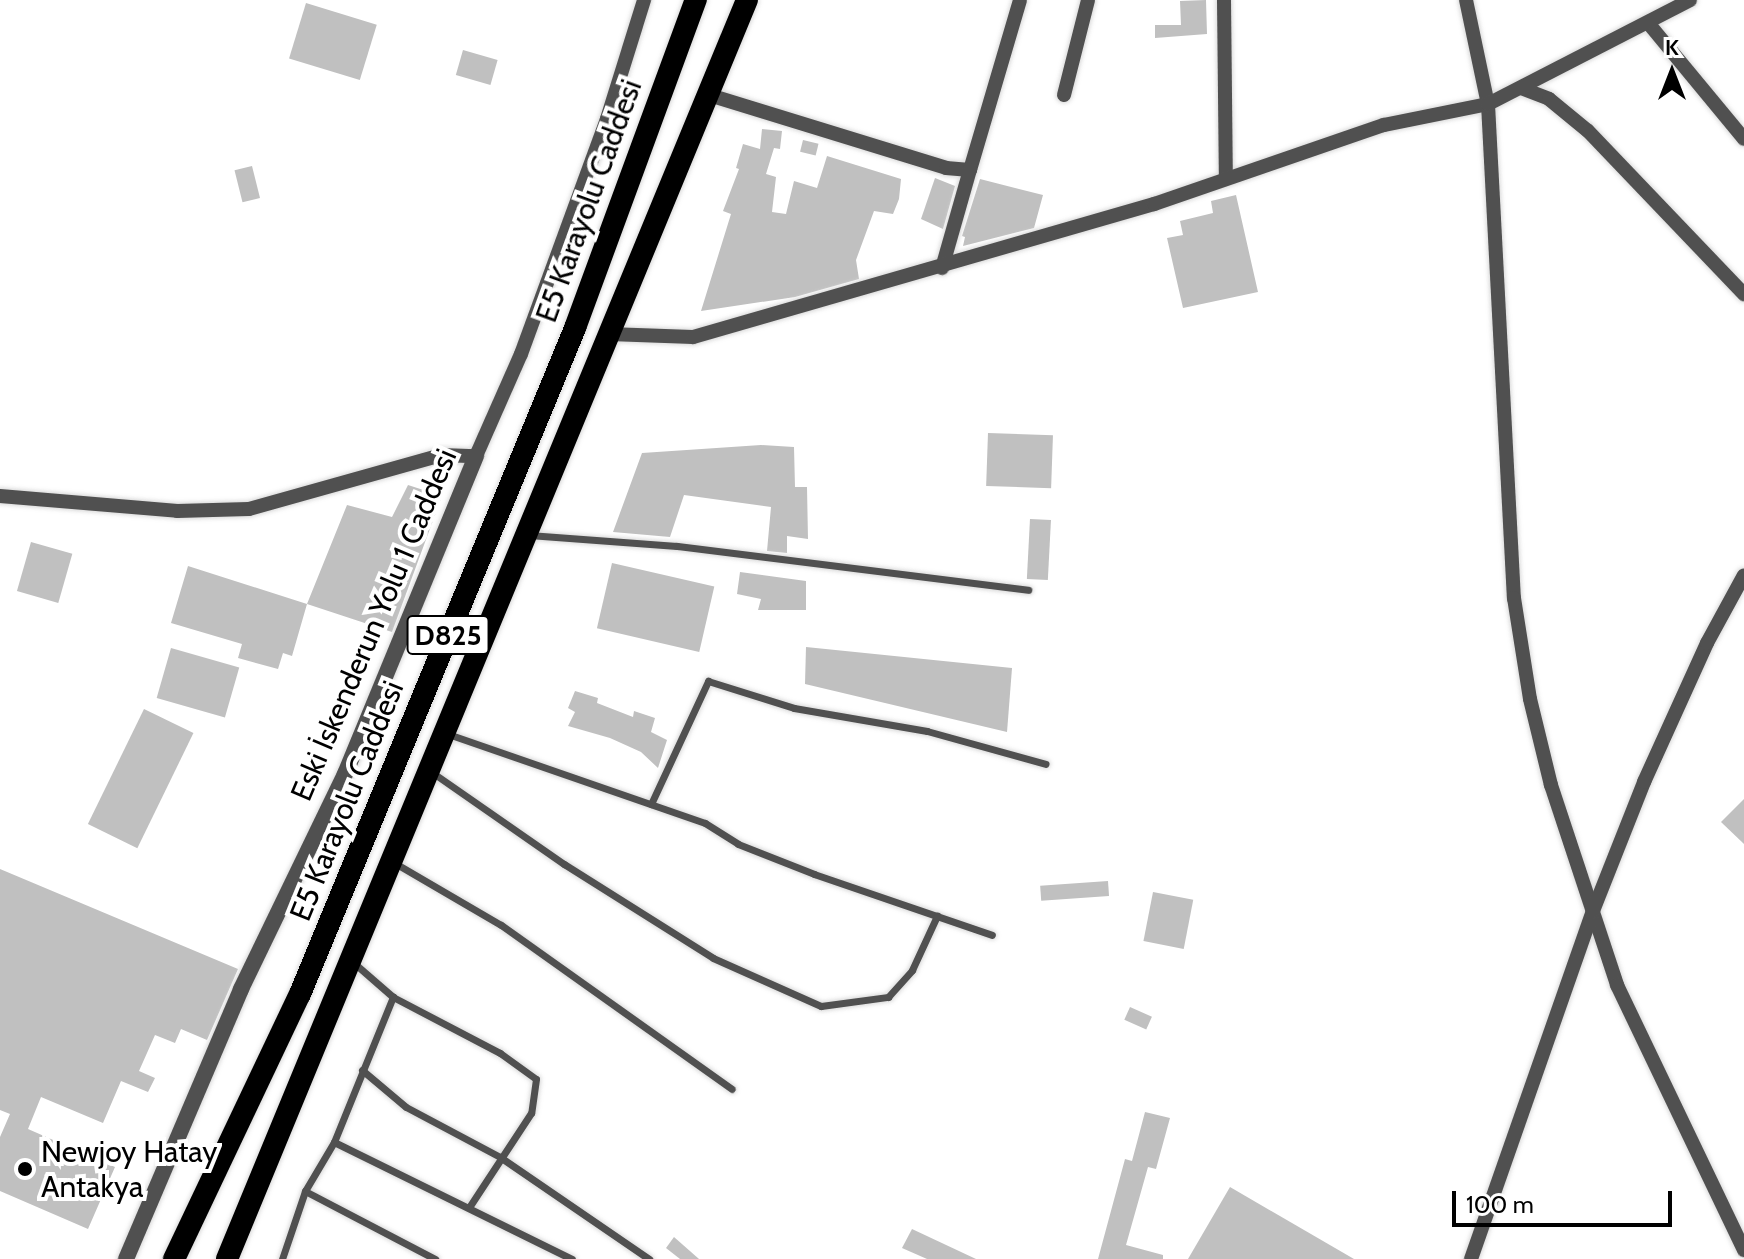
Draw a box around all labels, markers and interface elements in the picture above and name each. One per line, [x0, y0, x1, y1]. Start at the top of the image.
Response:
north arrow [1632, 32, 1712, 112]
text: K [1665, 34, 1679, 61]
street label: E5 Karayolu Caddesi [528, 75, 650, 327]
street label: Eski İskenderun Yolu 1 Caddesi [283, 444, 465, 806]
road number: D825 [406, 611, 490, 659]
street label: E5 Karayolu Caddesi [282, 676, 412, 926]
place label: Newjoy Hatay Antakya [41, 1134, 217, 1204]
marker: Newjoy Hatay Antakya [16, 1160, 34, 1178]
scale bar [1456, 1175, 1676, 1225]
text: 100 m [1466, 1190, 1534, 1219]

